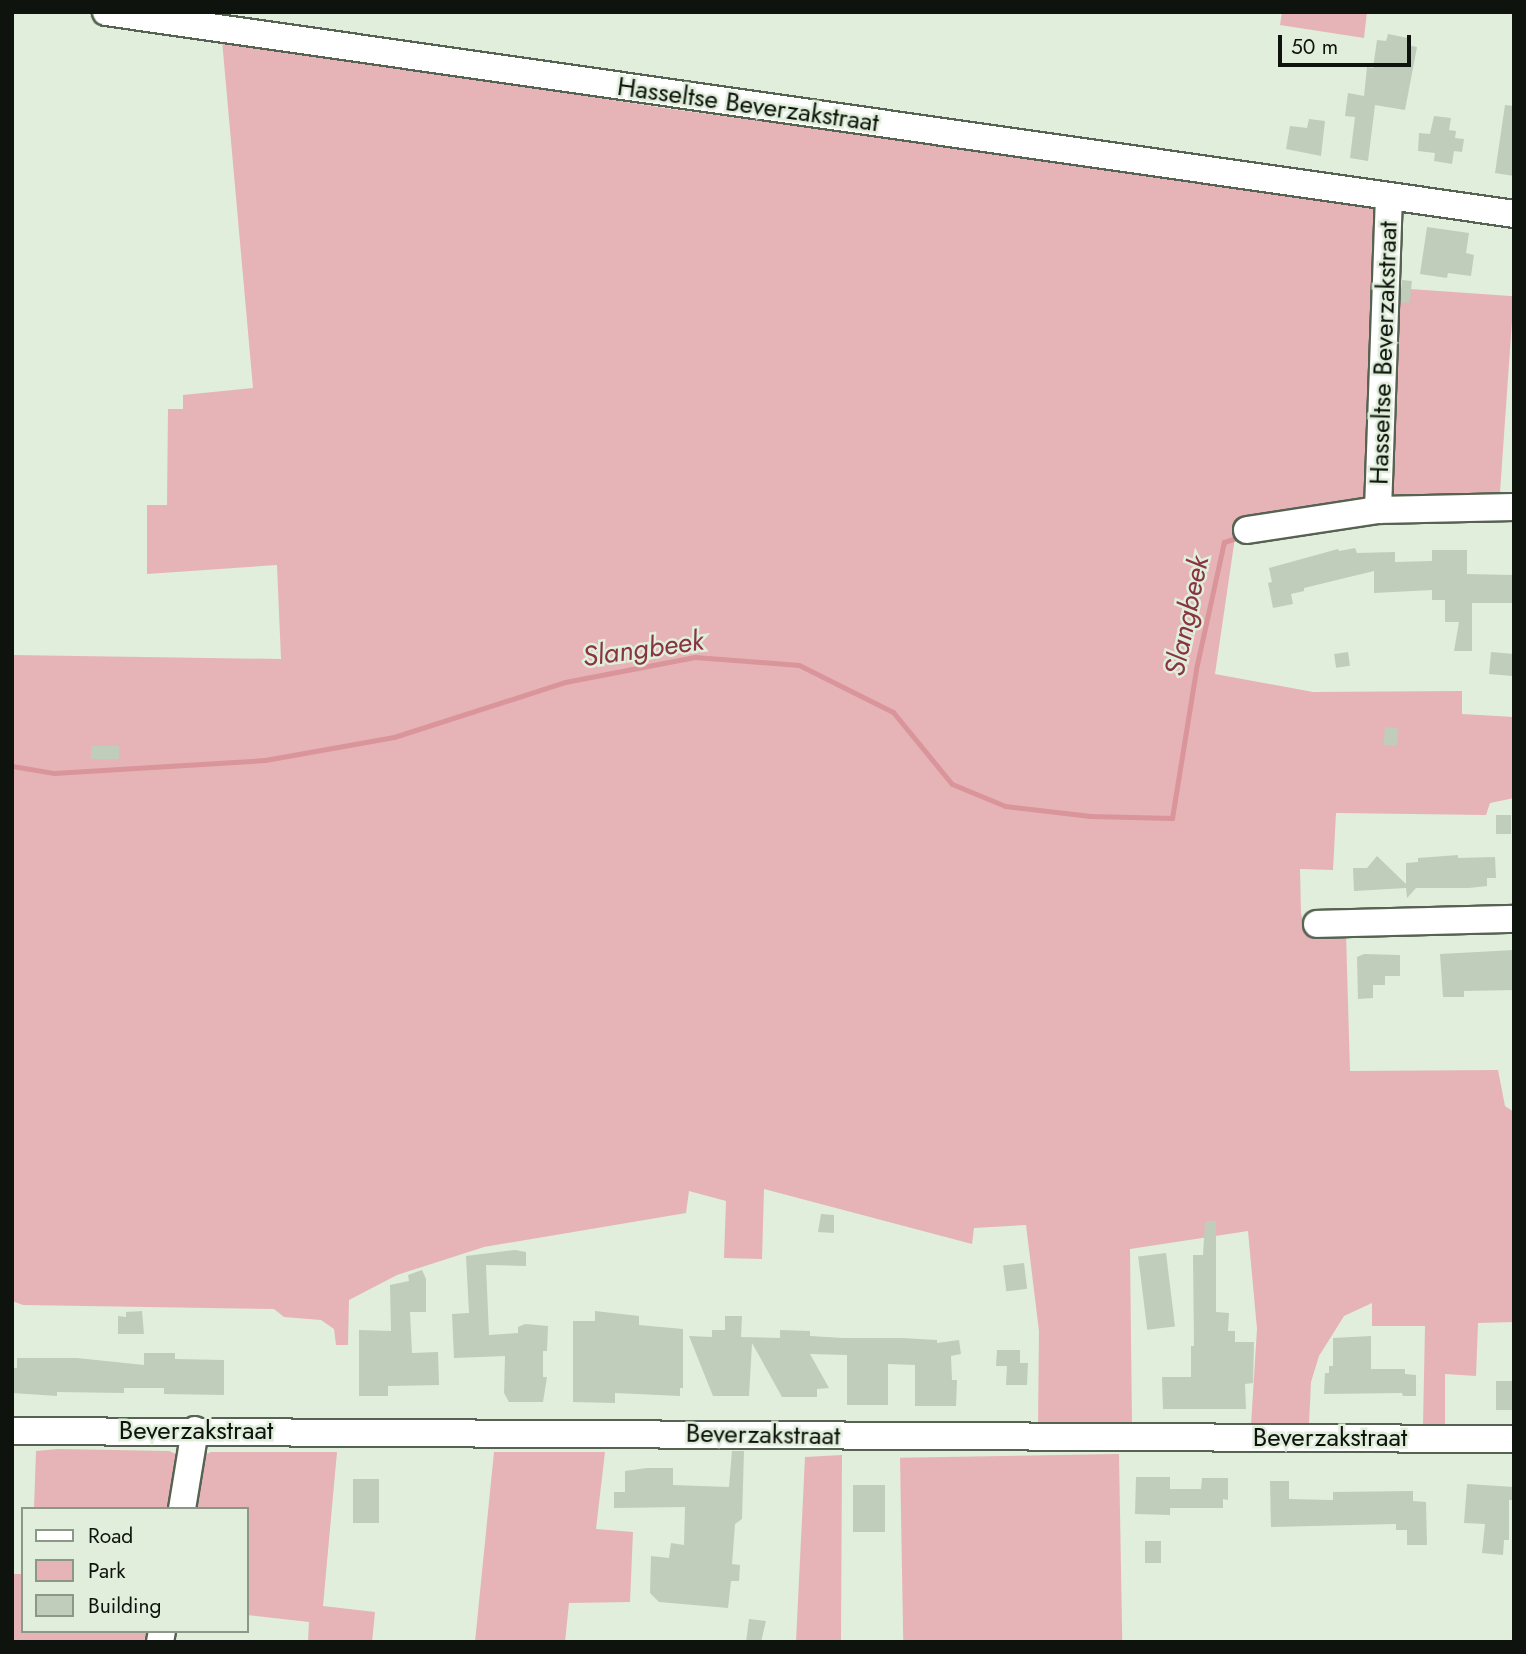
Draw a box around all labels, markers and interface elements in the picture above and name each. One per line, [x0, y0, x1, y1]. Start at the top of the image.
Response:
scale bar [1281, 21, 1414, 65]
text: 50 m [1291, 32, 1338, 62]
street label: Hasseltse Beverzakstraat [615, 71, 881, 139]
street label: Hasseltse Beverzakstraat [1364, 221, 1404, 485]
water label: Slangbeek [1158, 553, 1216, 679]
water label: Slangbeek [580, 624, 706, 674]
street label: Beverzakstraat [119, 1415, 273, 1447]
street label: Beverzakstraat [686, 1418, 840, 1452]
street label: Beverzakstraat [1253, 1422, 1407, 1454]
legend [21, 1507, 248, 1633]
text: Road [88, 1521, 133, 1551]
text: Park [88, 1556, 125, 1586]
text: Building [88, 1591, 161, 1621]

